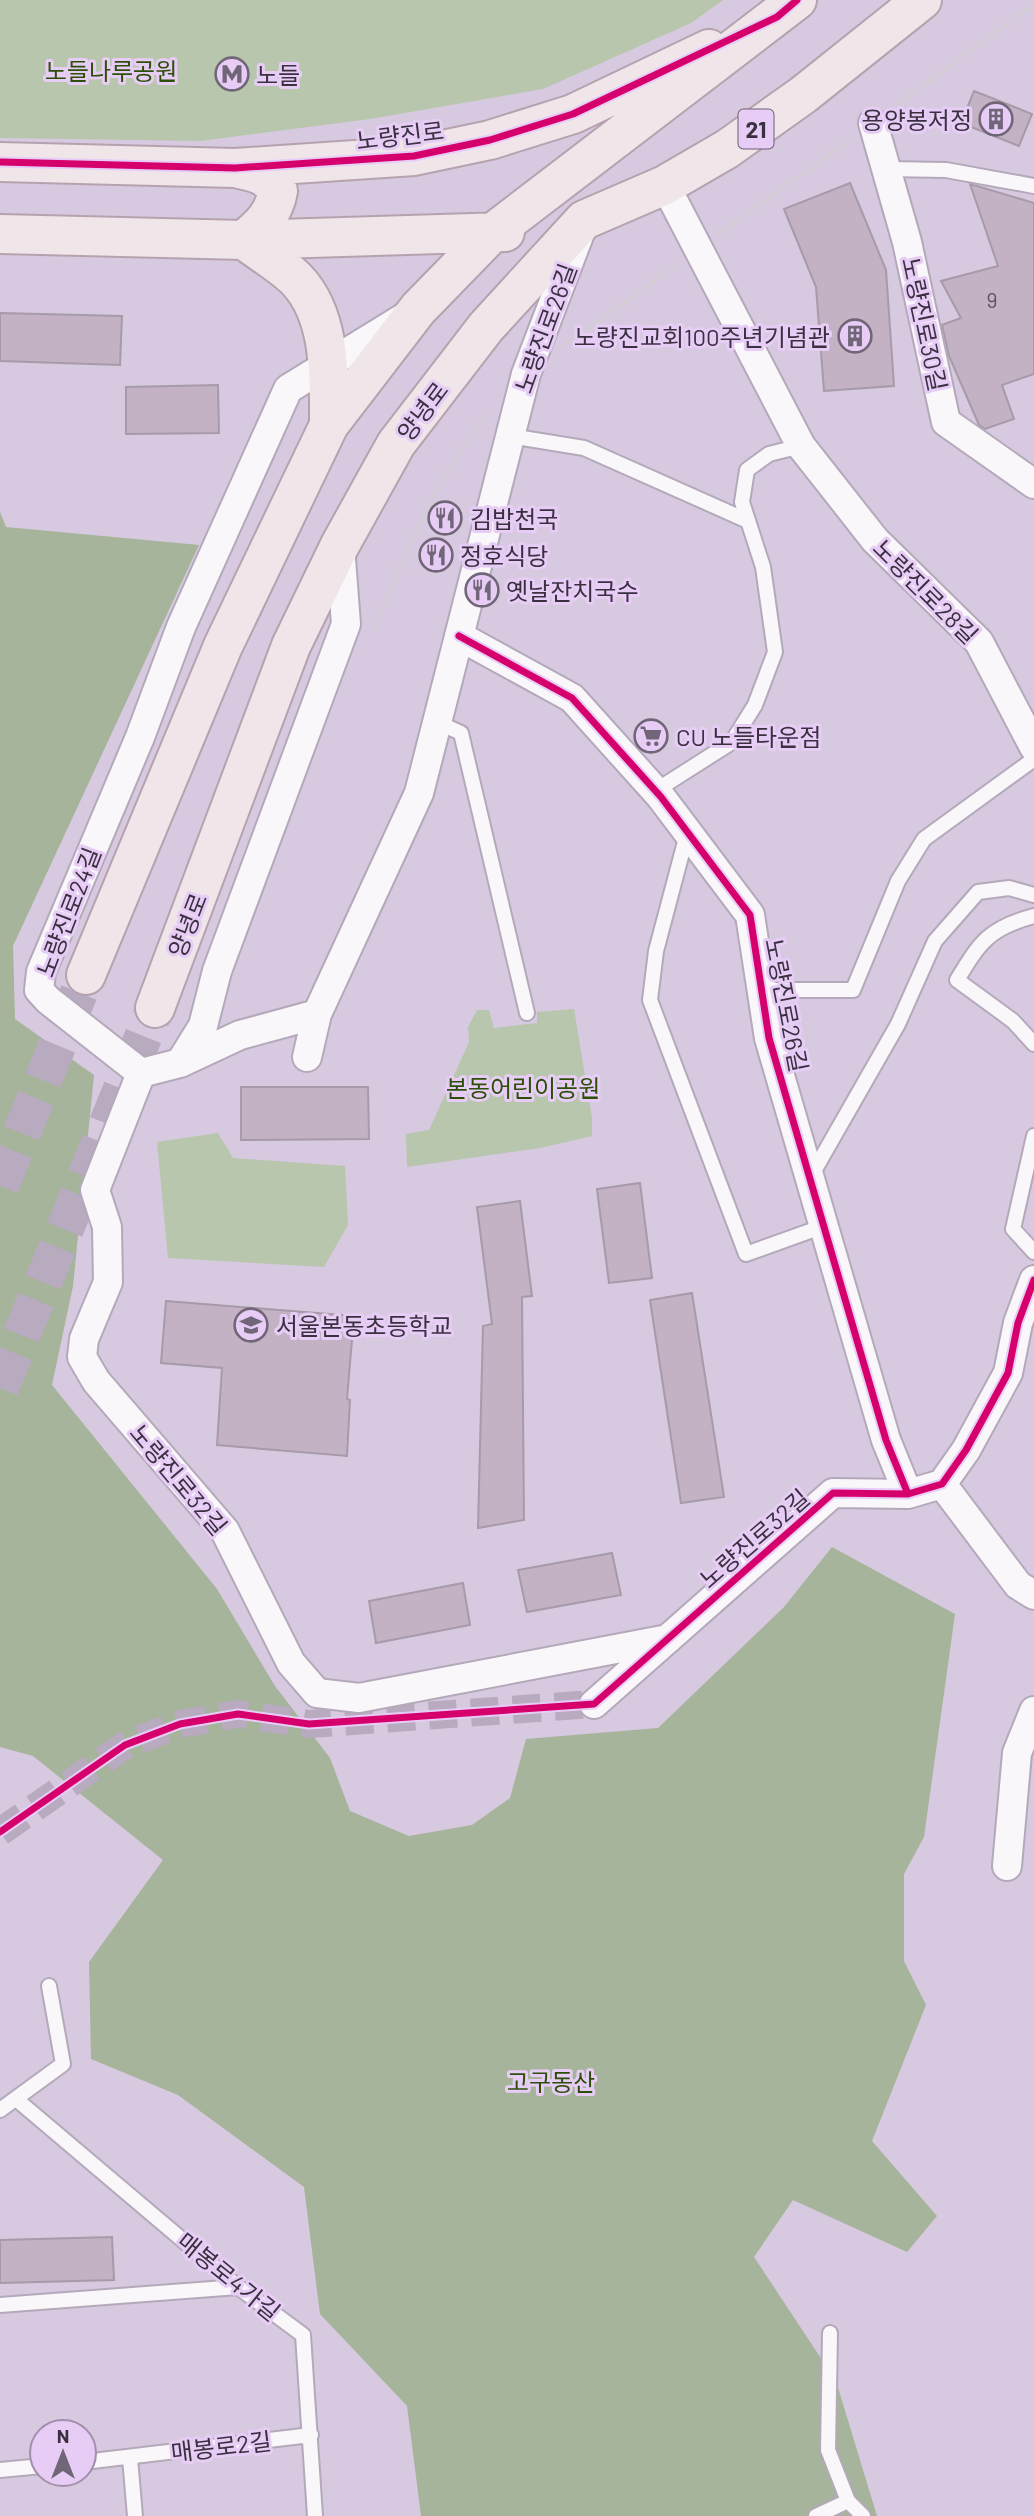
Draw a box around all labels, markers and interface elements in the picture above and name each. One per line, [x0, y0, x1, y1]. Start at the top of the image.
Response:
metro station icon: 노들 [213, 55, 251, 93]
park label: 노들나루공원 [45, 56, 177, 85]
place label: 노들 [256, 60, 300, 89]
building icon: 용양봉저정 [977, 100, 1015, 138]
place label: 용양봉저정 [862, 105, 972, 134]
road number: 21 [738, 110, 774, 148]
street label: 노량진로 [354, 115, 446, 155]
street label: 노량진로30길 [897, 254, 953, 394]
street label: 노량진로26길 [508, 259, 582, 397]
house number: 9 [987, 287, 997, 312]
building icon: 노량진교회100주년기념관 [836, 317, 874, 355]
place label: 노량진교회100주년기념관 [574, 322, 830, 351]
street label: 양녕로 [390, 376, 454, 446]
restaurant icon: 김밥천국 [426, 499, 464, 537]
place label: 김밥천국 [470, 504, 558, 533]
street label: 노량진로28길 [868, 533, 984, 649]
restaurant icon: 정호식당 [417, 536, 455, 574]
place label: 정호식당 [460, 541, 548, 570]
restaurant icon: 옛날잔치국수 [463, 571, 501, 609]
place label: 옛날잔치국수 [506, 576, 638, 605]
supermarket icon: CU 노들타운점 [632, 717, 670, 755]
place label: CU 노들타운점 [676, 722, 821, 751]
street label: 노량진로24길 [30, 843, 106, 981]
street label: 양녕로 [162, 889, 212, 961]
street label: 노량진로26길 [760, 936, 814, 1074]
park label: 본동어린이공원 [446, 1073, 600, 1102]
school or university icon: 서울본동초등학교 [232, 1306, 270, 1344]
place label: 서울본동초등학교 [276, 1311, 453, 1340]
street label: 노량진로32길 [124, 1418, 234, 1540]
street label: 노량진로32길 [693, 1483, 815, 1593]
park label: 고구동산 [507, 2067, 595, 2096]
street label: 매봉로4가길 [172, 2226, 286, 2326]
north arrow [28, 2418, 98, 2488]
text: N [57, 2424, 69, 2447]
street label: 매봉로2길 [169, 2425, 273, 2467]

